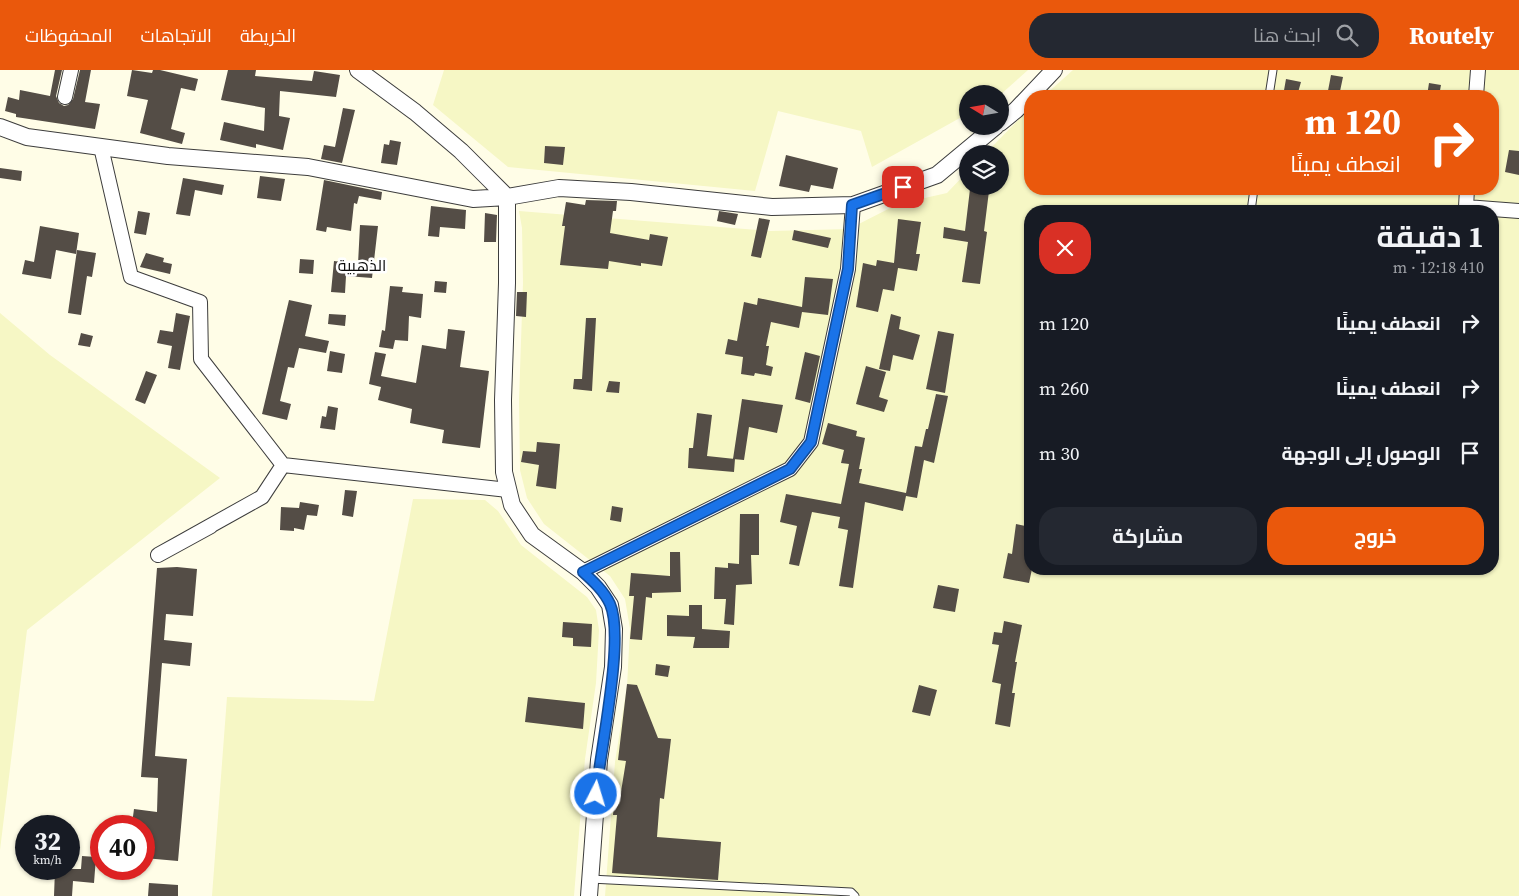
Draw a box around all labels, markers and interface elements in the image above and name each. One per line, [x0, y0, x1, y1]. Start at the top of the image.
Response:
search box [1029, 13, 1379, 58]
text: Routely [1409, 19, 1494, 52]
icon: search [1333, 21, 1361, 49]
text: ابحث هنا [1253, 22, 1321, 48]
text: المحفوظات [25, 23, 113, 48]
text: الاتجاهات [141, 23, 212, 48]
text: الخريطة [240, 23, 296, 48]
north arrow [959, 85, 1009, 135]
map controls [959, 85, 1009, 195]
text: 120 m [1305, 98, 1401, 146]
icon: right [1419, 110, 1484, 175]
button: layers [959, 145, 1009, 195]
text: انعطف يمينًا [1290, 149, 1401, 179]
pin [882, 166, 924, 208]
icon: arrive [889, 173, 917, 201]
text: 1 دقيقة [1377, 216, 1484, 257]
button: close [1039, 222, 1091, 274]
district label: الذهبية [338, 254, 386, 276]
text: 410 m · 12:18 [1393, 256, 1484, 278]
icon: right [1456, 309, 1484, 337]
text: 120 m [1039, 310, 1089, 336]
text: انعطف يمينًا [1336, 310, 1441, 336]
icon: right [1456, 374, 1484, 402]
text: 260 m [1039, 375, 1089, 401]
text: انعطف يمينًا [1336, 375, 1441, 401]
icon: arrive [1456, 439, 1484, 467]
text: 30 m [1039, 440, 1080, 466]
text: الوصول إلى الوجهة [1281, 440, 1441, 466]
button: مشاركة [1039, 507, 1257, 565]
button: خروج [1267, 507, 1484, 565]
position arrow [569, 767, 621, 819]
speed limit sign: 40 [90, 815, 155, 880]
text: 32 [34, 824, 61, 858]
text: km/h [33, 852, 62, 868]

